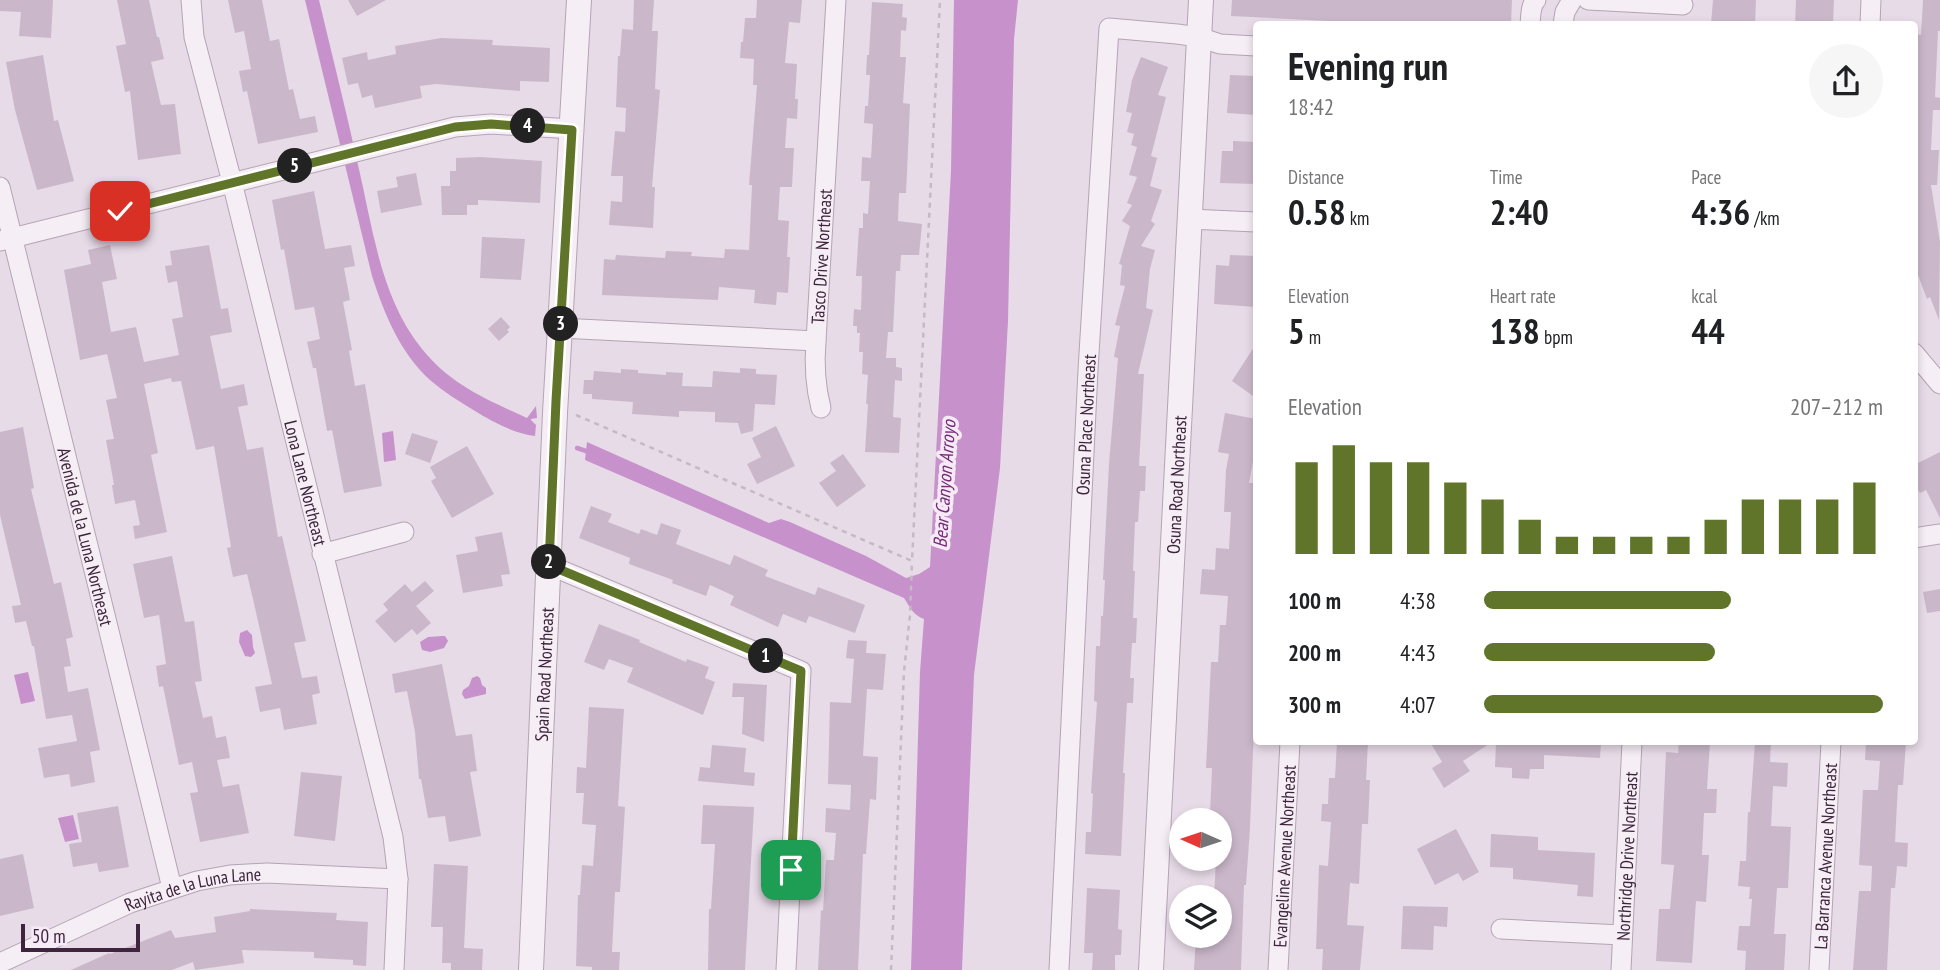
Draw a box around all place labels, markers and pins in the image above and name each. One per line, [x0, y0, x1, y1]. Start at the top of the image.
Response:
pin: 4 [510, 108, 546, 144]
pin: 5 [278, 148, 312, 184]
pin [90, 181, 150, 241]
pin: 3 [544, 306, 578, 342]
pin: 2 [532, 544, 566, 580]
pin: 1 [748, 638, 784, 674]
pin [761, 840, 821, 900]

